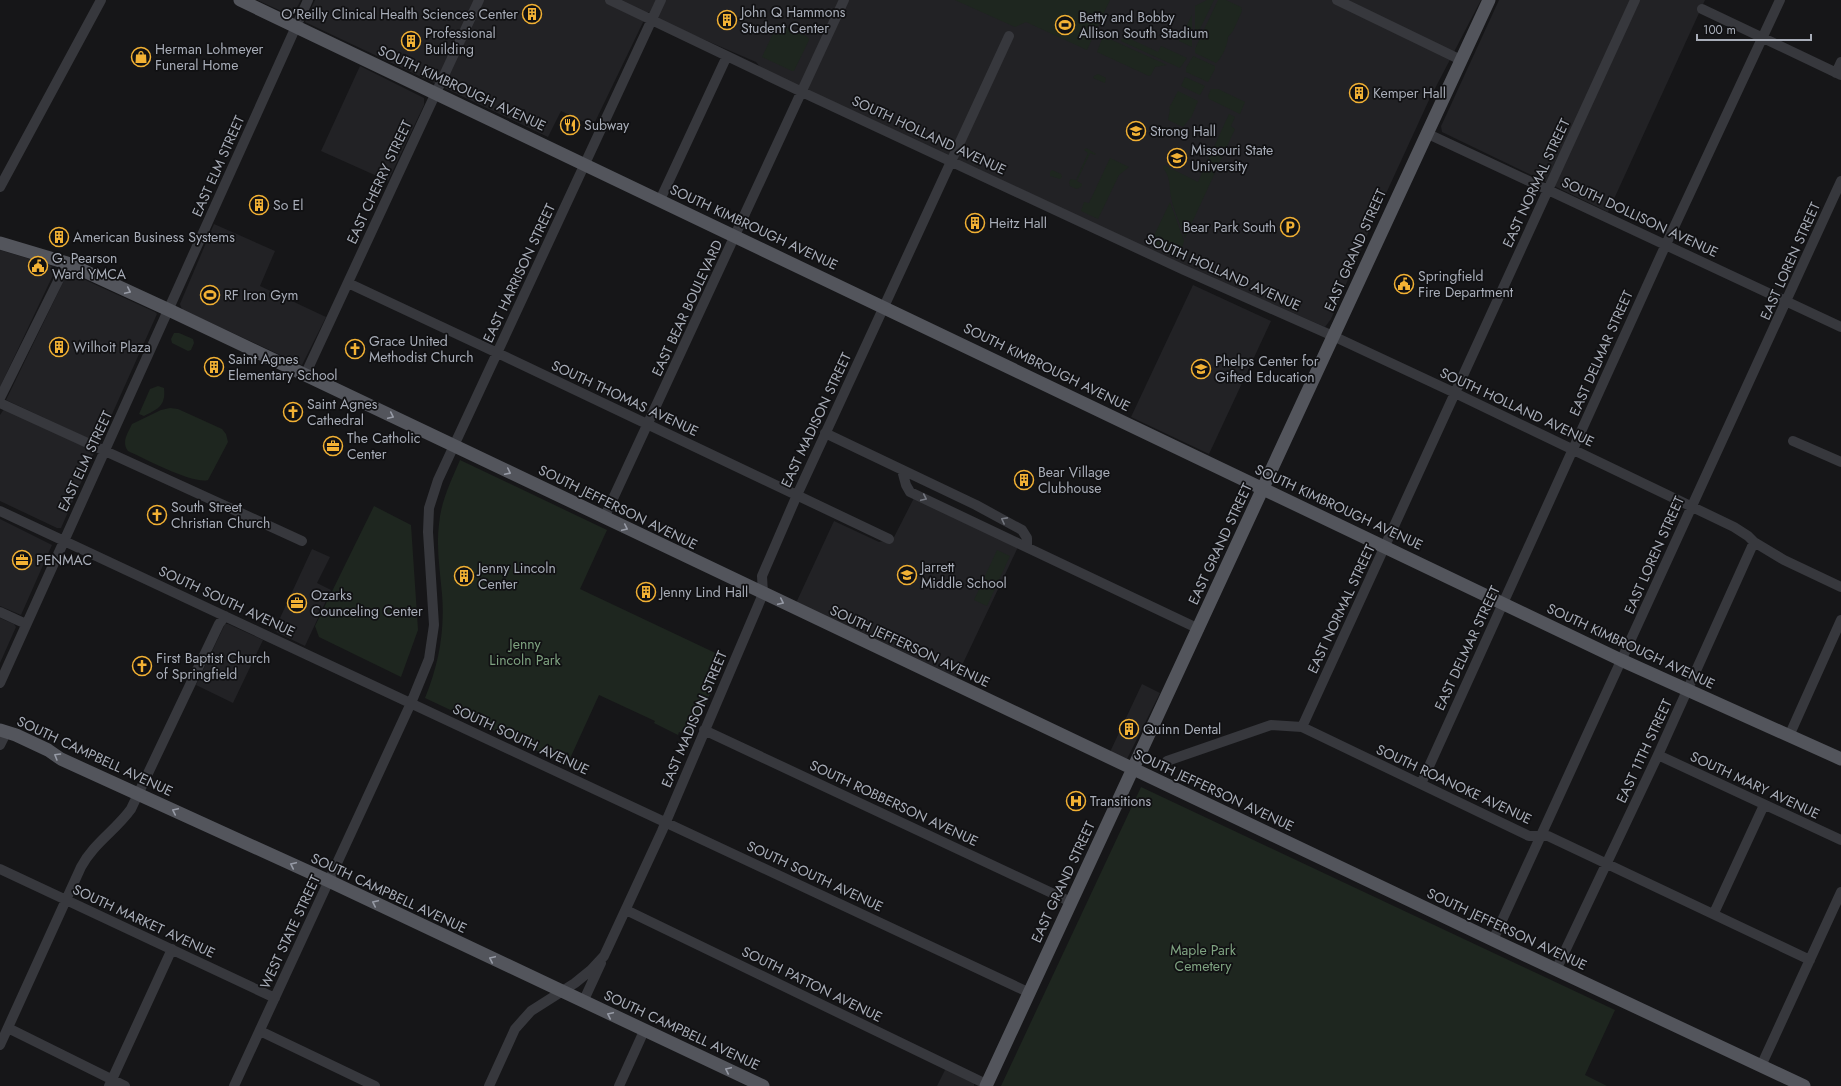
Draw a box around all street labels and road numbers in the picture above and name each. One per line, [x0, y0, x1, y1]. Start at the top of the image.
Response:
street label: SOUTH KIMBROUGH AVENUE [375, 40, 549, 136]
street label: SOUTH HOLLAND AVENUE [849, 90, 1009, 180]
street label: EAST ELM STREET [187, 112, 249, 220]
street label: EAST NORMAL STREET [1497, 115, 1575, 251]
street label: EAST CHERRY STREET [342, 116, 417, 247]
street label: SOUTH DOLLISON AVENUE [1558, 172, 1722, 262]
street label: SOUTH KIMBROUGH AVENUE [667, 179, 841, 275]
street label: EAST GRAND STREET [1319, 185, 1391, 314]
street label: EAST LOREN STREET [1755, 199, 1825, 323]
street label: EAST HARRISON STREET [478, 200, 560, 346]
street label: SOUTH HOLLAND AVENUE [1142, 229, 1304, 315]
street label: EAST BEAR BOULEVARD [647, 237, 727, 379]
street label: EAST DELMAR STREET [1564, 287, 1638, 419]
street label: SOUTH KIMBROUGH AVENUE [960, 318, 1134, 416]
street label: EAST MADISON STREET [776, 349, 856, 491]
street label: SOUTH THOMAS AVENUE [548, 355, 702, 441]
street label: SOUTH HOLLAND AVENUE [1437, 362, 1597, 452]
street label: EAST ELM STREET [53, 407, 117, 515]
street label: SOUTH KIMBROUGH AVENUE [1252, 459, 1426, 555]
street label: SOUTH JEFFERSON AVENUE [535, 460, 701, 554]
street label: EAST GRAND STREET [1183, 480, 1257, 608]
street label: EAST LOREN STREET [1619, 493, 1689, 617]
street label: EAST NORMAL STREET [1302, 541, 1380, 677]
street label: SOUTH SOUTH AVENUE [155, 561, 299, 641]
street label: EAST DELMAR STREET [1429, 582, 1505, 714]
street label: SOUTH KIMBROUGH AVENUE [1544, 598, 1718, 694]
street label: SOUTH JEFFERSON AVENUE [827, 600, 993, 692]
street label: EAST MADISON STREET [656, 647, 732, 790]
street label: EAST 11TH STREET [1611, 695, 1677, 806]
street label: SOUTH SOUTH AVENUE [449, 699, 593, 779]
street label: SOUTH CAMPBELL AVENUE [14, 711, 176, 801]
street label: SOUTH ROANOKE AVENUE [1373, 739, 1535, 829]
street label: SOUTH JEFFERSON AVENUE [1131, 744, 1297, 836]
street label: SOUTH MARY AVENUE [1687, 746, 1823, 824]
street label: SOUTH ROBBERSON AVENUE [806, 755, 982, 851]
street label: EAST GRAND STREET [1026, 818, 1100, 946]
street label: SOUTH SOUTH AVENUE [743, 836, 887, 916]
street label: SOUTH CAMPBELL AVENUE [308, 848, 470, 938]
street label: WEST STATE STREET [255, 871, 325, 992]
street label: SOUTH MARKET AVENUE [70, 879, 218, 963]
street label: SOUTH JEFFERSON AVENUE [1424, 883, 1590, 975]
street label: SOUTH PATTON AVENUE [738, 941, 886, 1027]
street label: SOUTH CAMPBELL AVENUE [601, 985, 763, 1075]

